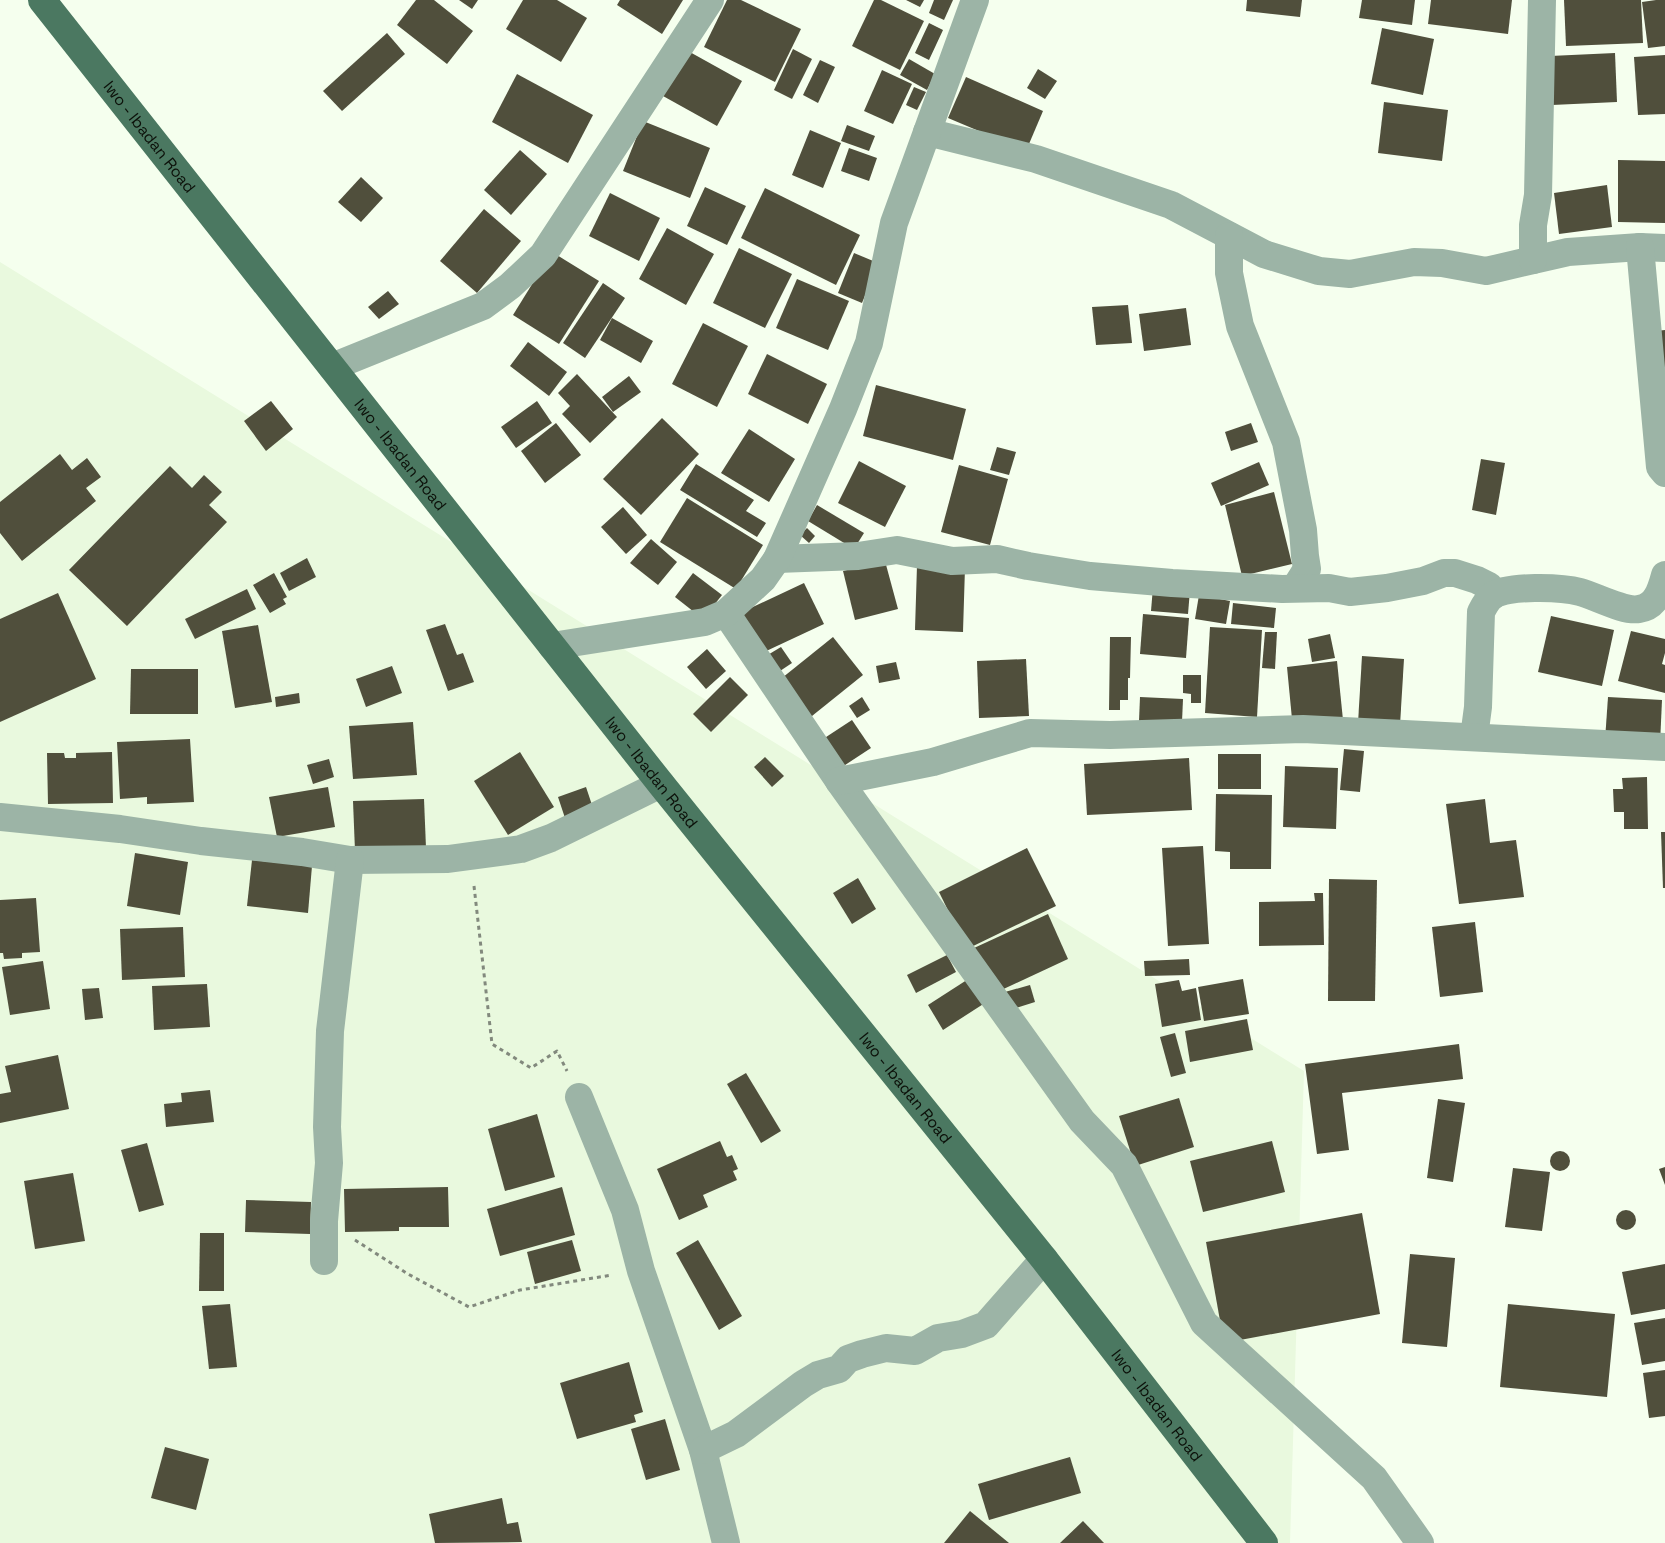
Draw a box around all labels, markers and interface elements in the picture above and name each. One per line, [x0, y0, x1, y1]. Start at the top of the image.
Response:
street label: Iwo - Ibadan Road [99, 77, 200, 197]
street label: Iwo - Ibadan Road [350, 394, 451, 515]
street label: Iwo - Ibadan Road [601, 712, 702, 833]
street label: Iwo - Ibadan Road [854, 1028, 957, 1148]
street label: Iwo - Ibadan Road [1107, 1345, 1207, 1466]

